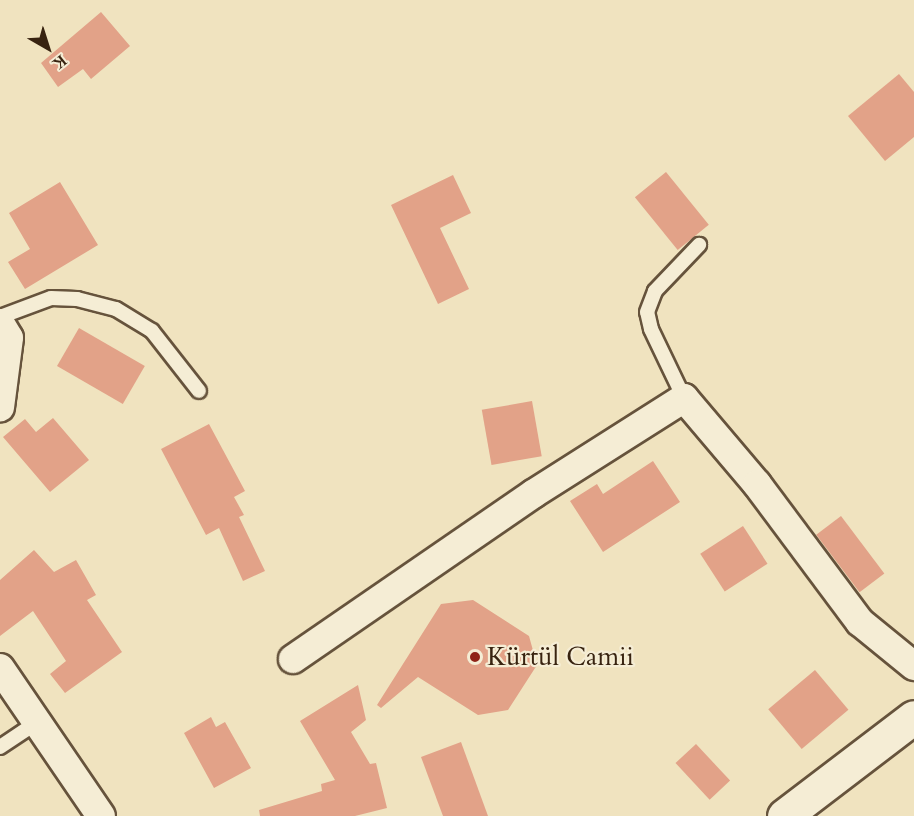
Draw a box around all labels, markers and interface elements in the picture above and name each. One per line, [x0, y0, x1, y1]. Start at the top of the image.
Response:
north arrow [18, 18, 78, 78]
text: K [47, 49, 71, 75]
place label: Kürtül Camii [487, 641, 634, 673]
marker: Kürtül Camii [468, 650, 482, 664]

